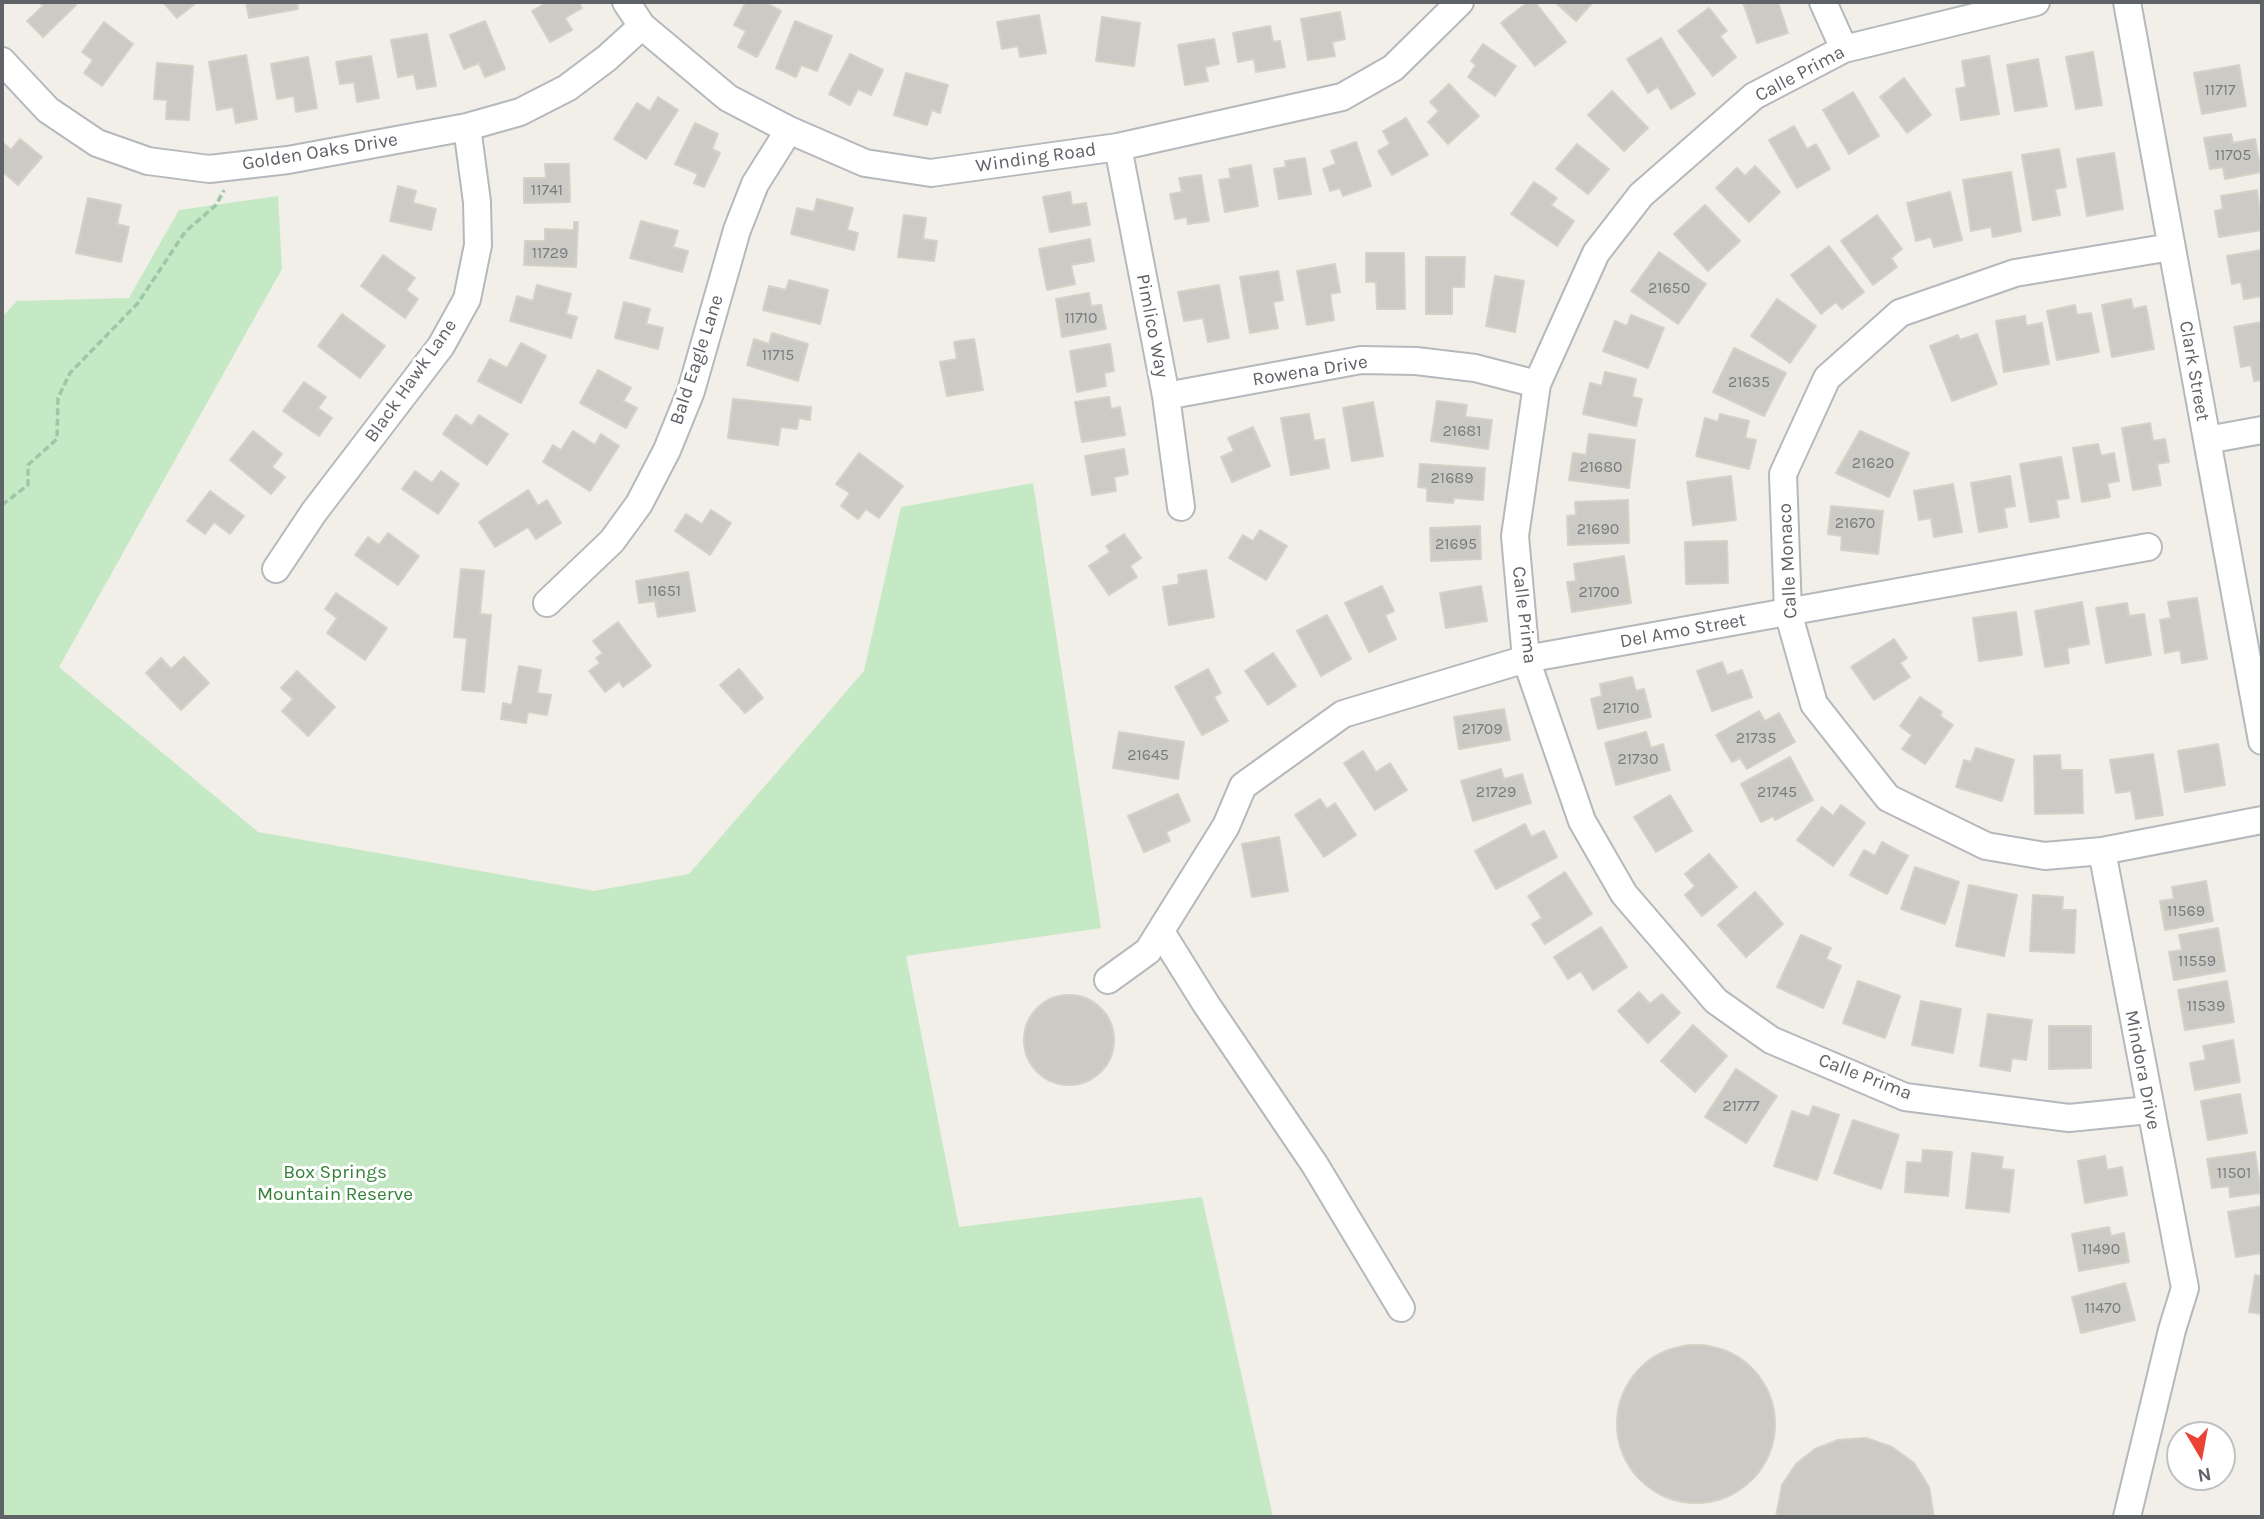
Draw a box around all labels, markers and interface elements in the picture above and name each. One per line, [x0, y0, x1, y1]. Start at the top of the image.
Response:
street label: Calle Prima [1751, 41, 1849, 107]
house number: 11717 [2205, 80, 2235, 100]
street label: Golden Oaks Drive [241, 128, 399, 176]
street label: Winding Road [974, 138, 1098, 178]
house number: 11705 [2215, 145, 2251, 165]
house number: 11741 [531, 180, 563, 200]
house number: 11729 [532, 243, 568, 263]
street label: Pimlico Way [1131, 272, 1173, 380]
house number: 21650 [1648, 278, 1690, 298]
street label: Bald Eagle Lane [665, 292, 729, 428]
house number: 11710 [1065, 308, 1097, 328]
street label: Black Hawk Lane [360, 315, 462, 447]
street label: Clark Street [2174, 319, 2214, 423]
house number: 11715 [762, 345, 794, 365]
street label: Rowena Drive [1251, 351, 1369, 391]
house number: 21635 [1728, 372, 1770, 392]
house number: 21681 [1443, 421, 1481, 441]
house number: 21620 [1852, 453, 1894, 473]
house number: 21680 [1579, 457, 1623, 477]
house number: 21689 [1431, 468, 1473, 488]
street label: Calle Monaco [1774, 503, 1802, 619]
house number: 21670 [1835, 513, 1875, 533]
house number: 21690 [1577, 519, 1619, 539]
house number: 21695 [1435, 534, 1477, 554]
street label: Calle Prima [1507, 565, 1541, 665]
house number: 11651 [647, 581, 681, 601]
house number: 21700 [1578, 582, 1620, 602]
street label: Del Amo Street [1618, 609, 1748, 653]
house number: 21710 [1603, 698, 1639, 718]
house number: 21709 [1462, 719, 1502, 739]
house number: 21735 [1736, 728, 1776, 748]
house number: 21645 [1127, 745, 1169, 765]
house number: 21730 [1617, 749, 1659, 769]
house number: 21729 [1476, 782, 1516, 802]
house number: 21745 [1757, 782, 1797, 802]
house number: 11569 [2167, 901, 2205, 921]
house number: 11559 [2178, 951, 2216, 971]
house number: 11539 [2187, 996, 2225, 1016]
street label: Mindora Drive [2119, 1008, 2165, 1132]
street label: Calle Prima [1815, 1049, 1915, 1105]
house number: 21777 [1722, 1096, 1760, 1116]
park label: Box Springs Mountain Reserve [257, 1162, 413, 1206]
house number: 11501 [2217, 1163, 2251, 1183]
house number: 11490 [2082, 1239, 2120, 1259]
house number: 11470 [2085, 1298, 2121, 1318]
north arrow [2166, 1421, 2236, 1491]
text: N [2196, 1463, 2213, 1487]

